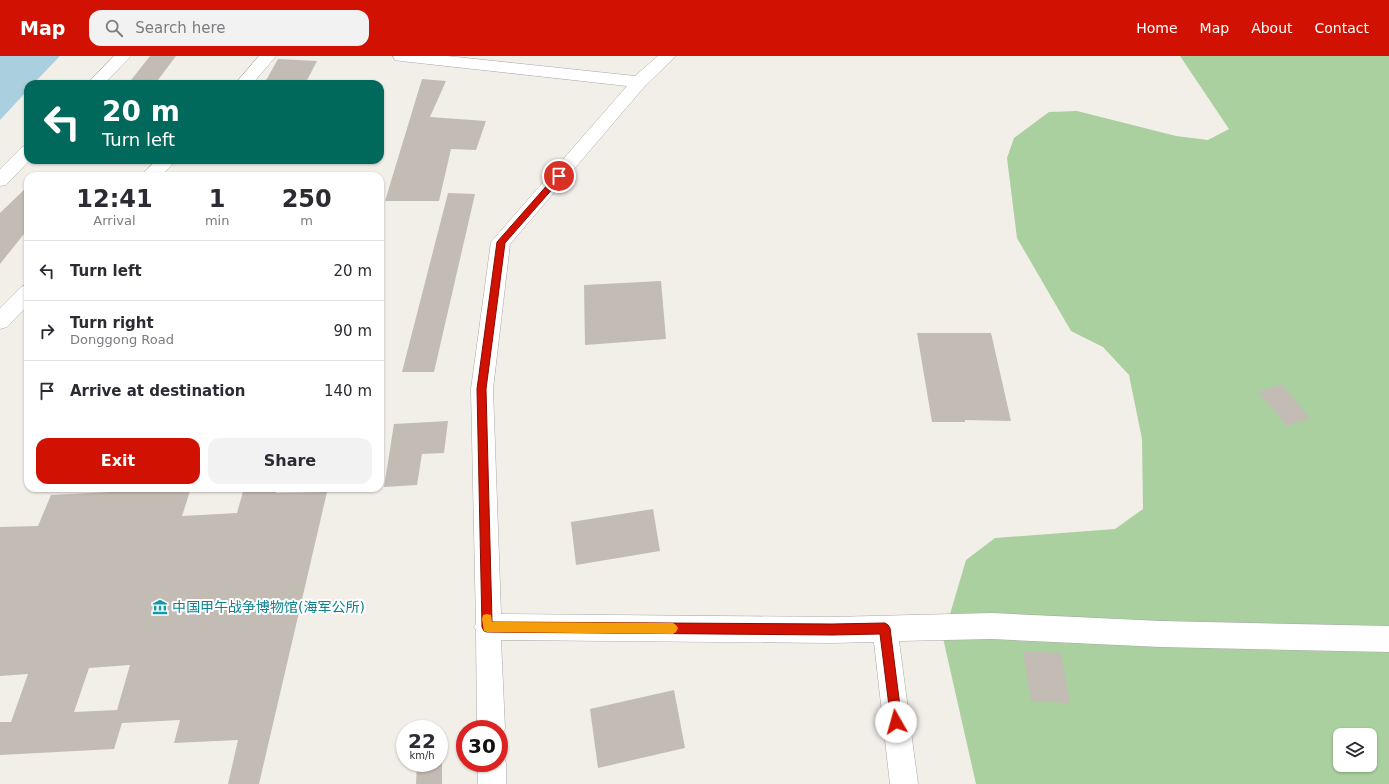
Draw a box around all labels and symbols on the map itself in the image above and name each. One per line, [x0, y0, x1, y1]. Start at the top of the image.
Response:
pin [542, 159, 576, 193]
museum icon: 中国甲午战争博物馆(海军公所) [151, 598, 169, 616]
place label: 中国甲午战争博物馆(海军公所) [172, 599, 365, 615]
position arrow [875, 701, 917, 743]
speed limit sign: 30 [456, 720, 508, 772]

